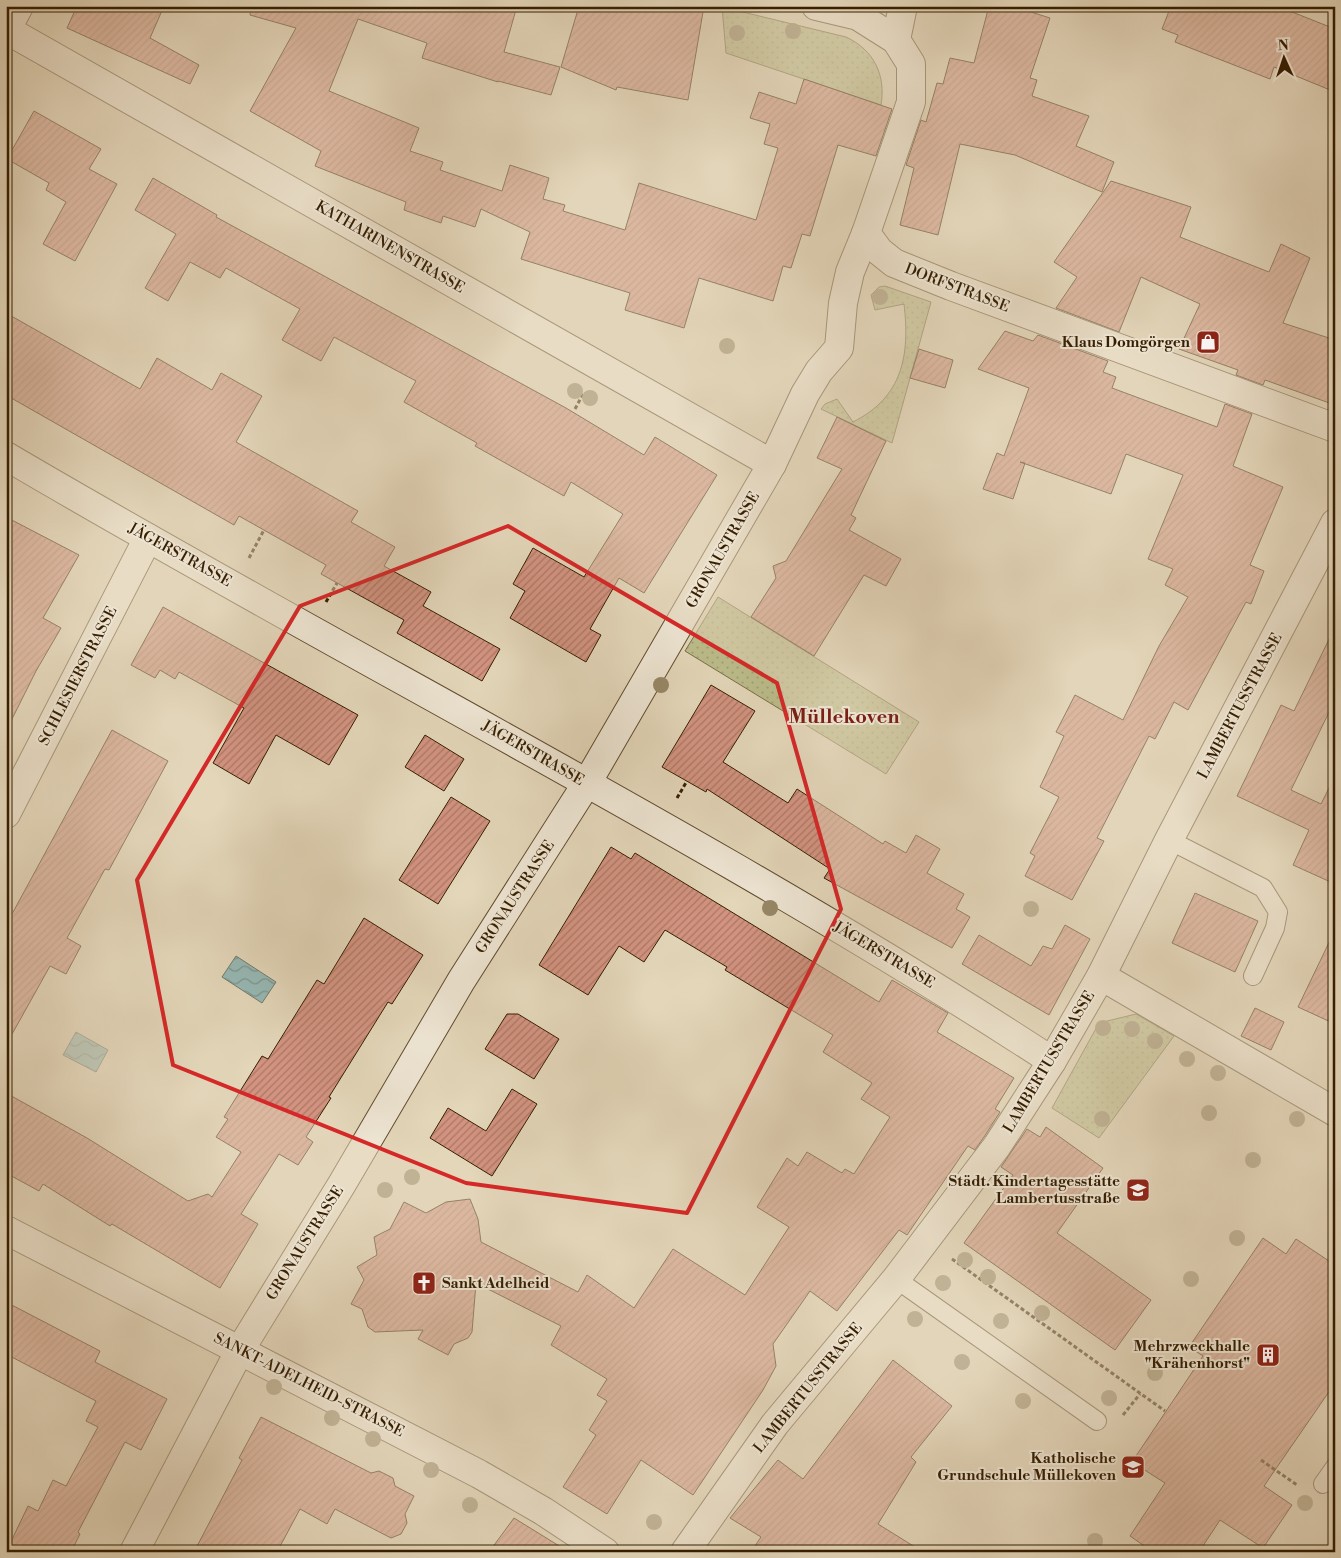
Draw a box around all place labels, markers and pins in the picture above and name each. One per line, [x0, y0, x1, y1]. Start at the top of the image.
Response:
shop icon: Klaus Domgörgen [1195, 329, 1221, 355]
place label: Klaus Domgörgen [1062, 333, 1191, 352]
place label: Städt. Kindertagesstätte Lambertusstraße [949, 1172, 1120, 1208]
school or university icon: Städt. Kindertagesstätte Lambertusstraße [1125, 1177, 1151, 1203]
church icon: Sankt Adelheid [411, 1270, 437, 1296]
place label: Sankt Adelheid [442, 1274, 550, 1293]
place label: Mehrzweckhalle "Krähenhorst" [1134, 1337, 1250, 1373]
building icon: Mehrzweckhalle "Krähenhorst" [1255, 1342, 1281, 1368]
place label: Katholische Grundschule Müllekoven [937, 1449, 1117, 1485]
school or university icon: Katholische Grundschule Müllekoven [1120, 1454, 1146, 1480]

